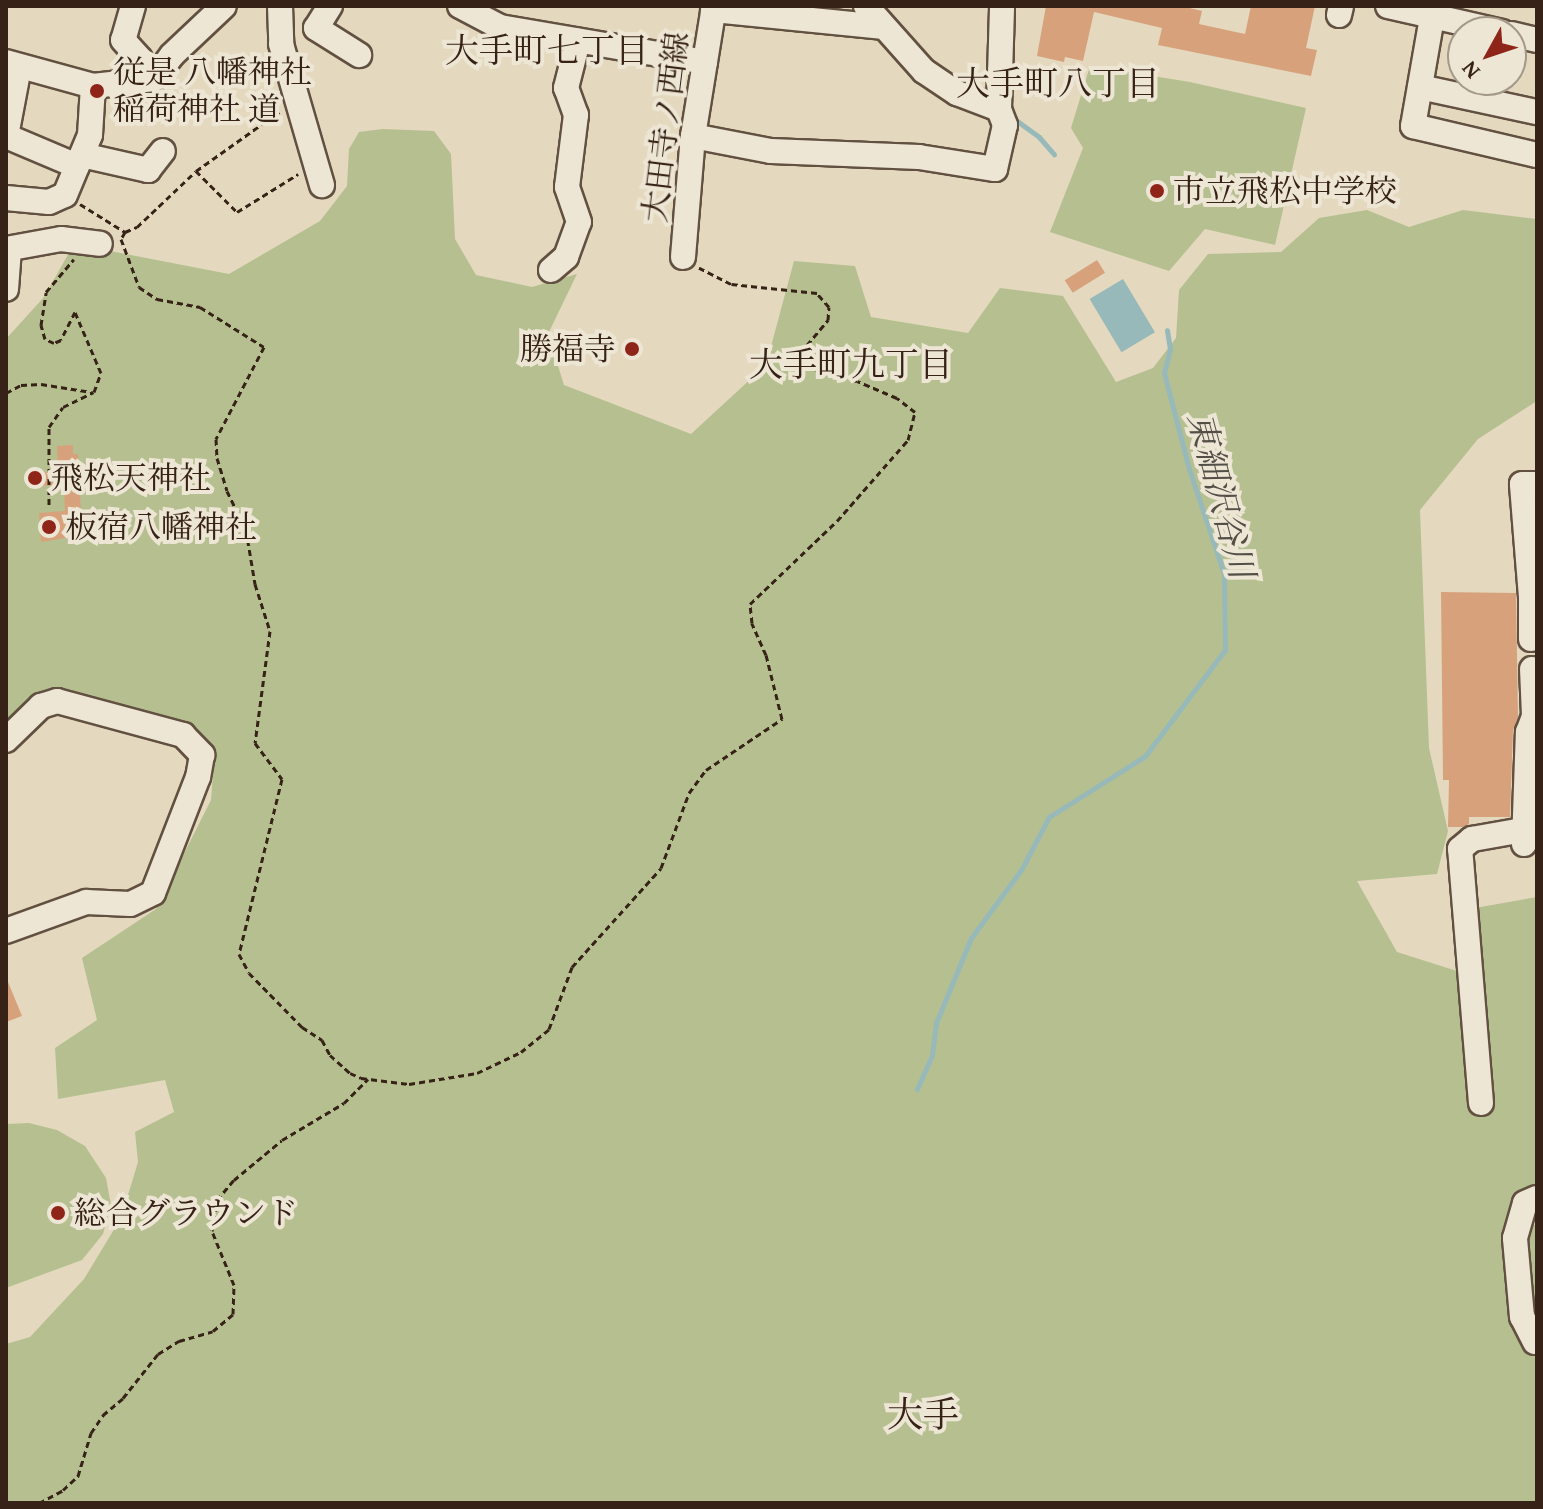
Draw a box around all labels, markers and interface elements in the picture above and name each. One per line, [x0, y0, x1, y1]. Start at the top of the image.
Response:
north arrow [1447, 16, 1527, 96]
street label: 大田寺ノ西線 [635, 29, 697, 225]
district label: 大手町七丁目 [445, 30, 649, 70]
place label: 従是 八幡神社 稲荷神社 道 [113, 54, 312, 129]
text: N [1453, 54, 1487, 86]
district label: 大手町八丁目 [956, 63, 1160, 103]
marker: 従是 八幡神社 稲荷神社 道 [88, 82, 106, 100]
place label: 市立飛松中学校 [1173, 172, 1397, 210]
marker: 市立飛松中学校 [1148, 182, 1166, 200]
place label: 勝福寺 [520, 330, 616, 368]
marker: 勝福寺 [623, 340, 641, 358]
district label: 大手町九丁目 [749, 344, 953, 384]
water label: 東細沢谷川 [1180, 408, 1264, 582]
place label: 飛松天神社 [51, 459, 211, 497]
marker: 飛松天神社 [26, 469, 44, 487]
place label: 板宿八幡神社 [65, 508, 257, 546]
marker: 板宿八幡神社 [40, 518, 58, 536]
place label: 総合グラウンド [74, 1194, 298, 1232]
marker: 総合グラウンド [49, 1204, 67, 1222]
district label: 大手 [887, 1392, 959, 1436]

